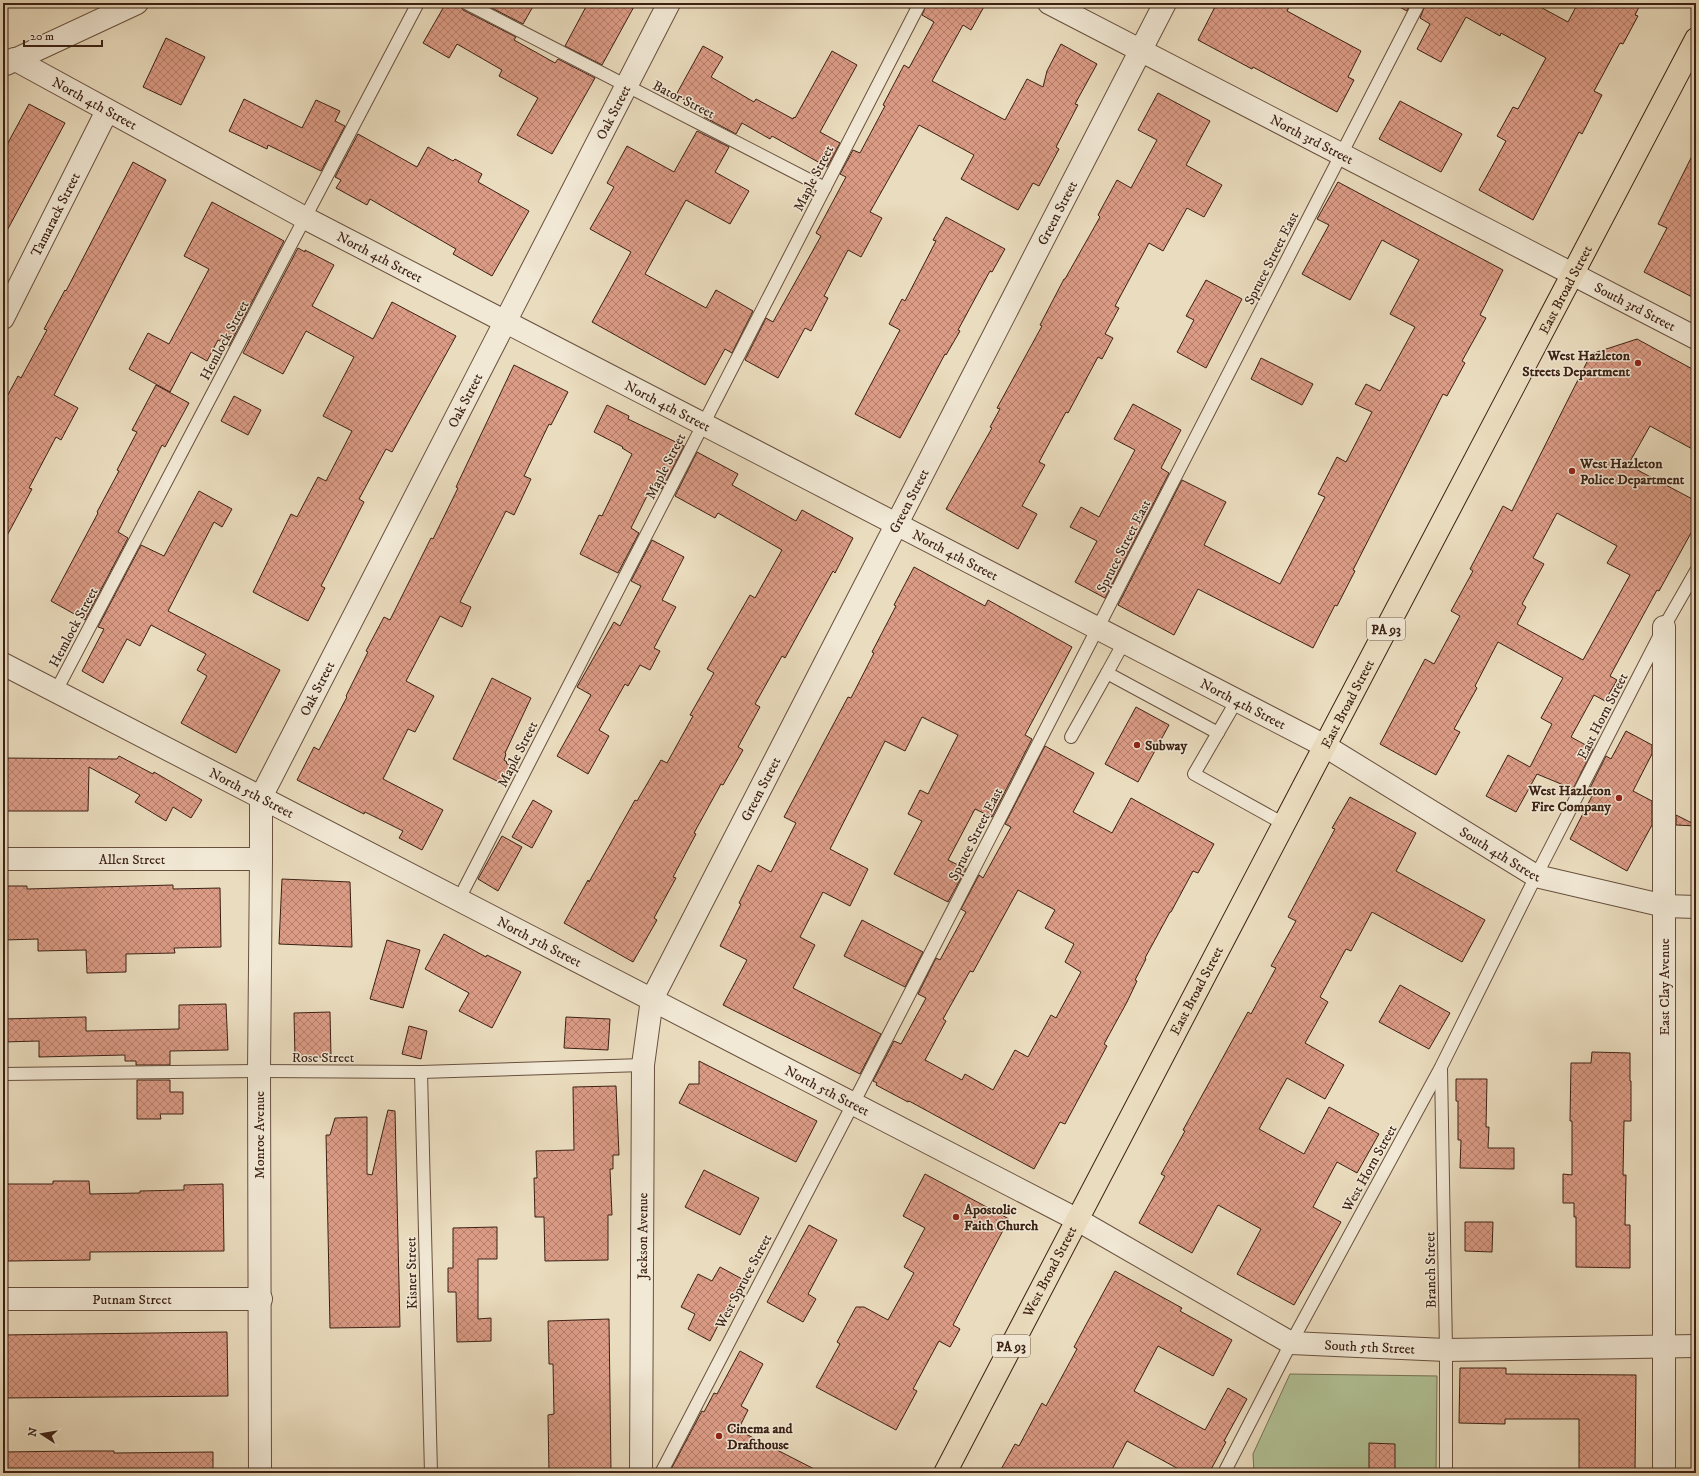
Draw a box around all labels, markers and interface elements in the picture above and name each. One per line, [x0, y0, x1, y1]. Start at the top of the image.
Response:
scale bar [24, 22, 102, 48]
text: 20 m [30, 29, 54, 44]
street label: North 4th Street [49, 74, 140, 135]
street label: Bator Street [649, 77, 718, 123]
street label: Oak Street [592, 82, 636, 143]
street label: North 3rd Street [1267, 111, 1357, 169]
street label: Maple Street [790, 142, 838, 215]
street label: Tamarack Street [27, 169, 85, 260]
street label: Green Street [1034, 178, 1082, 249]
street label: Spruce Street East [1241, 208, 1303, 308]
street label: North 4th Street [334, 228, 426, 288]
street label: East Broad Street [1535, 242, 1597, 338]
street label: South 3rd Street [1591, 279, 1679, 336]
street label: Hemlock Street [196, 297, 254, 384]
place label: West Hazleton Streets Department [1522, 347, 1631, 381]
marker: West Hazleton Streets Department [1633, 358, 1643, 368]
street label: Oak Street [444, 370, 487, 431]
street label: North 4th Street [621, 377, 714, 436]
street label: Maple Street [642, 430, 690, 503]
place label: West Hazleton Police Department [1579, 455, 1685, 489]
street label: Green Street [885, 466, 934, 537]
marker: West Hazleton Police Department [1567, 466, 1577, 476]
street label: Spruce Street East [1093, 496, 1155, 596]
street label: North 4th Street [909, 526, 1001, 585]
street label: Hemlock Street [45, 584, 103, 671]
road number: PA 93 [1367, 618, 1405, 640]
street label: East Broad Street [1317, 656, 1379, 752]
street label: Oak Street [296, 658, 339, 719]
street label: East Horn Street [1573, 670, 1633, 763]
street label: North 4th Street [1197, 675, 1289, 734]
street label: Maple Street [494, 718, 542, 791]
place label: Subway [1145, 737, 1187, 755]
marker: Subway [1132, 740, 1142, 750]
street label: Green Street [737, 754, 785, 825]
street label: North 5th Street [206, 764, 297, 823]
place label: West Hazleton Fire Company [1528, 782, 1612, 816]
street label: Spruce Street East [945, 784, 1007, 884]
marker: West Hazleton Fire Company [1614, 793, 1624, 803]
street label: South 4th Street [1456, 823, 1542, 887]
street label: Allen Street [99, 851, 166, 869]
street label: North 5th Street [494, 913, 585, 972]
street label: East Clay Avenue [1656, 938, 1674, 1036]
street label: East Broad Street [1166, 943, 1228, 1038]
street label: Rose Street [292, 1049, 355, 1067]
street label: North 5th Street [781, 1062, 873, 1121]
street label: Monroe Avenue [251, 1091, 269, 1179]
street label: West Horn Street [1338, 1121, 1402, 1216]
street label: Jackson Avenue [634, 1193, 652, 1281]
place label: Apostolic Faith Church [963, 1201, 1039, 1235]
marker: Apostolic Faith Church [951, 1212, 961, 1222]
street label: West Broad Street [1019, 1223, 1082, 1321]
street label: West Spruce Street [711, 1231, 777, 1333]
street label: Branch Street [1421, 1231, 1441, 1308]
street label: Kisner Street [402, 1236, 422, 1309]
street label: Putnam Street [92, 1291, 172, 1309]
road number: PA 93 [992, 1335, 1030, 1357]
street label: South 5th Street [1324, 1337, 1416, 1359]
north arrow [22, 1414, 62, 1454]
place label: Cinema and Drafthouse [727, 1420, 794, 1454]
text: N [25, 1426, 41, 1438]
marker: Cinema and Drafthouse [714, 1431, 724, 1441]

